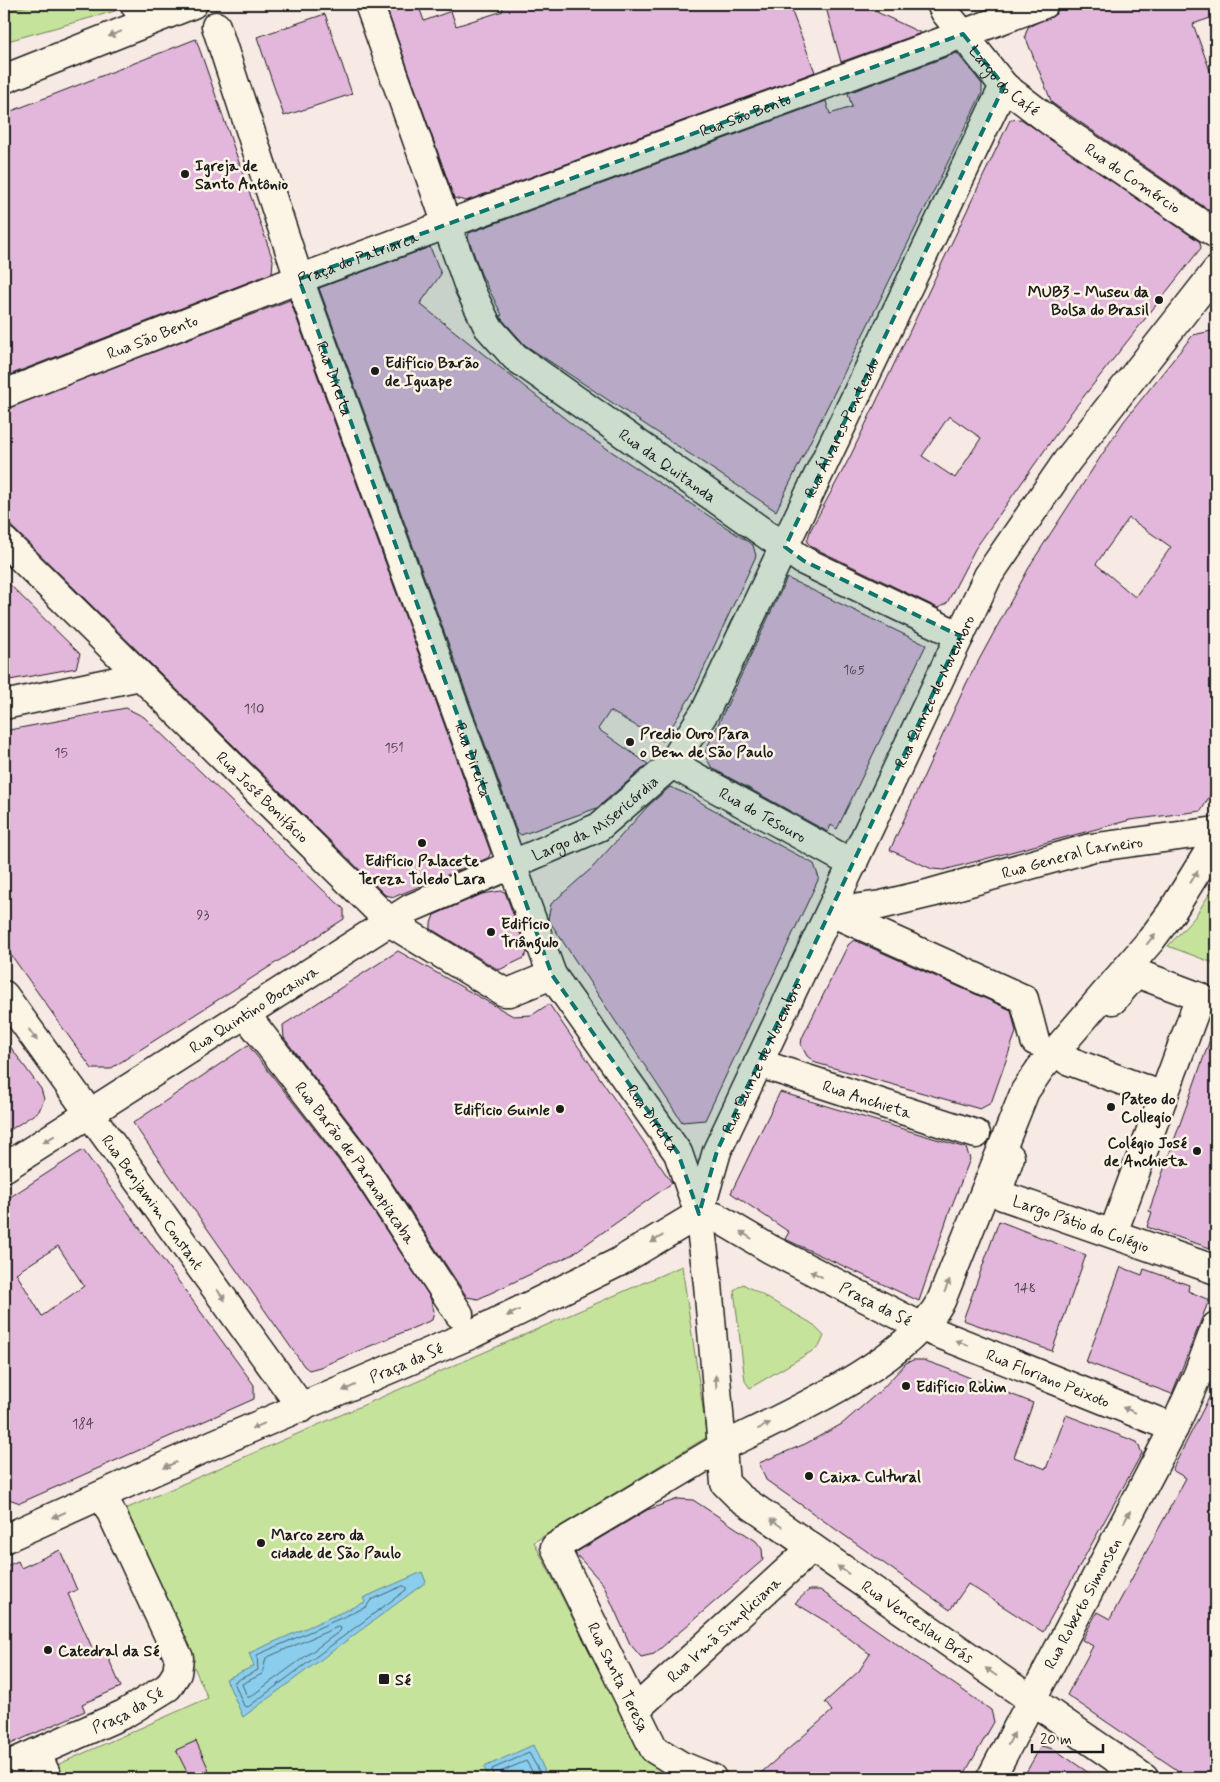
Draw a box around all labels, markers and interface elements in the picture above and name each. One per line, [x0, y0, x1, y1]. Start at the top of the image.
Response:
one-way arrow [107, 30, 122, 38]
street label: Largo do Café [964, 42, 1043, 121]
street label: Rua São Bento [697, 89, 794, 142]
street label: Rua do Comércio [1080, 139, 1184, 219]
place label: Igreja de Santo Antônio [195, 156, 288, 195]
marker: Igreja de Santo Antônio [179, 168, 191, 180]
street label: Praça do Patriarca [295, 227, 422, 291]
place label: MUB3 - Museu da Bolsa do Brasil [1028, 282, 1149, 321]
marker: MUB3 - Museu da Bolsa do Brasil [1153, 294, 1165, 306]
street label: Rua São Bento [104, 310, 201, 365]
street label: Rua Direita [310, 338, 357, 419]
place label: Edifício Barão de Iguape [385, 353, 479, 393]
street label: Rua Álvares Penteado [800, 355, 885, 501]
marker: Edifício Barão de Iguape [369, 365, 381, 377]
street label: Rua da Quitanda [614, 425, 720, 508]
street label: Rua Quinze de Novembro [890, 612, 980, 772]
house number: 165 [843, 661, 865, 679]
house number: 110 [244, 700, 264, 718]
street label: Rua Direita [449, 720, 496, 801]
place label: Predio Ouro Para o Bem de São Paulo [640, 724, 774, 763]
marker: Predio Ouro Para o Bem de São Paulo [624, 736, 636, 748]
house number: 151 [384, 739, 404, 757]
house number: 15 [54, 744, 68, 762]
street label: Rua José Bonifácio [211, 747, 313, 848]
street label: Largo da Misericórdia [529, 771, 664, 867]
street label: Rua do Tesouro [715, 783, 810, 848]
street label: Rua General Carneiro [999, 832, 1145, 884]
marker: Edifício Palacete Tereza Toledo Lara [416, 837, 428, 849]
place label: Edifício Palacete Tereza Toledo Lara [358, 851, 486, 890]
one-way arrow [1189, 870, 1198, 883]
house number: 93 [197, 906, 209, 924]
place label: Edifício Triângulo [501, 914, 559, 955]
marker: Edifício Triângulo [485, 926, 497, 938]
one-way arrow [1146, 933, 1157, 946]
street label: Rua Quintino Bocaiuva [186, 961, 323, 1059]
street label: Rua Quinze de Novembro [717, 978, 808, 1138]
one-way arrow [27, 1028, 38, 1041]
street label: Rua Anchieta [820, 1076, 914, 1124]
street label: Rua Barão de Paranapiacaba [290, 1078, 420, 1249]
street label: Rua Direita [621, 1081, 683, 1157]
place label: Pateo do Collegio [1121, 1089, 1176, 1129]
place label: Edifício Guinle [454, 1100, 550, 1121]
marker: Pateo do Collegio [1105, 1101, 1117, 1113]
marker: Edifício Guinle [554, 1103, 566, 1115]
street label: Rua Benjamim Constant [96, 1131, 208, 1274]
place label: Colégio José de Anchieta [1104, 1133, 1188, 1172]
one-way arrow [43, 1135, 56, 1144]
marker: Colégio José de Anchieta [1191, 1145, 1203, 1157]
street label: Largo Pátio do Colégio [1010, 1191, 1152, 1258]
one-way arrow [740, 1230, 753, 1240]
one-way arrow [650, 1235, 665, 1243]
one-way arrow [809, 1270, 824, 1278]
street label: Praça da Sé [836, 1277, 915, 1332]
one-way arrow [944, 1279, 952, 1293]
house number: 148 [1014, 1279, 1036, 1297]
one-way arrow [216, 1288, 226, 1302]
one-way arrow [506, 1310, 520, 1318]
one-way arrow [955, 1338, 969, 1346]
street label: Praça da Sé [366, 1339, 447, 1389]
street label: Rua Floriano Peixoto [983, 1345, 1113, 1413]
one-way arrow [711, 1373, 719, 1389]
place label: Edifício Rolim [916, 1377, 1007, 1398]
marker: Edifício Rolim [900, 1380, 912, 1392]
one-way arrow [342, 1384, 356, 1392]
one-way arrow [1122, 1405, 1136, 1413]
house number: 184 [72, 1415, 94, 1433]
one-way arrow [756, 1422, 771, 1430]
one-way arrow [251, 1423, 265, 1431]
one-way arrow [163, 1461, 177, 1469]
place label: Caixa Cultural [819, 1467, 921, 1488]
marker: Caixa Cultural [803, 1470, 815, 1482]
one-way arrow [1123, 1510, 1131, 1525]
one-way arrow [52, 1511, 66, 1519]
one-way arrow [769, 1518, 782, 1528]
place label: Marco zero da cidade de São Paulo [271, 1525, 401, 1564]
street label: Rua Roberto Simonsen [1040, 1534, 1127, 1673]
marker: Marco zero da cidade de São Paulo [255, 1537, 267, 1549]
one-way arrow [836, 1565, 850, 1575]
street label: Rua Irmã Simpliciana [663, 1572, 786, 1688]
street label: Rua Venceslau Brás [857, 1576, 978, 1669]
street label: Rua Santa Teresa [582, 1619, 653, 1736]
place label: Catedral da Sé [58, 1641, 160, 1662]
marker: Catedral da Sé [42, 1644, 54, 1656]
one-way arrow [984, 1667, 998, 1677]
place label: Sé [395, 1670, 412, 1691]
marker: Sé [377, 1672, 391, 1686]
street label: Praça da Sé [89, 1683, 168, 1739]
scale bar [1032, 1722, 1104, 1754]
text: 20 m [1040, 1730, 1072, 1750]
one-way arrow [1007, 1732, 1015, 1746]

